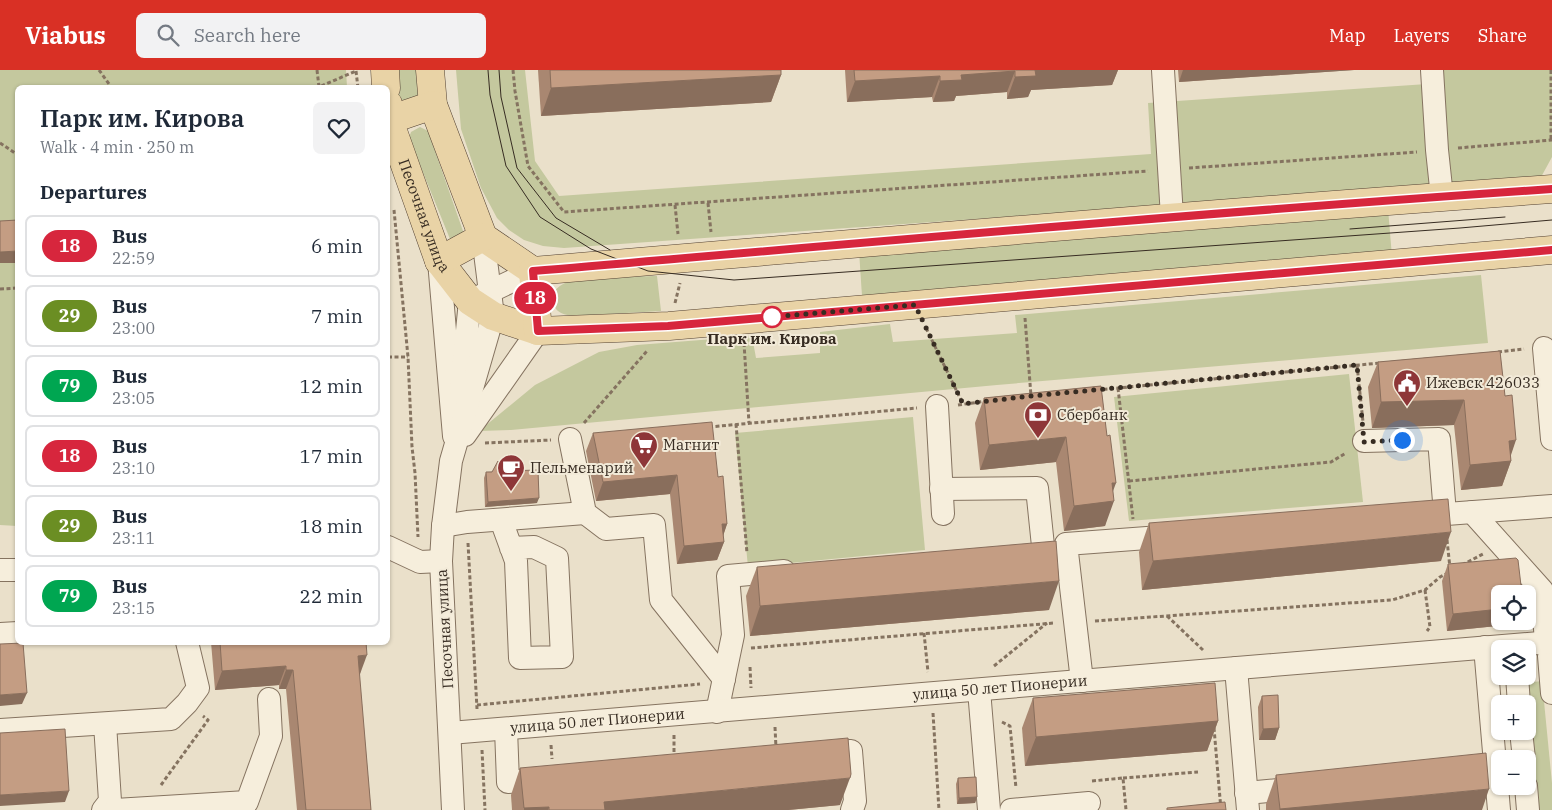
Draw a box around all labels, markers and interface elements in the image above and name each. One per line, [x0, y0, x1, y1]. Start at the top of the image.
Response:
search box [136, 13, 486, 58]
text: Viabus [25, 19, 106, 51]
icon: search [154, 21, 182, 49]
text: Search here [194, 23, 301, 47]
text: Map [1329, 24, 1366, 47]
text: Layers [1394, 24, 1450, 47]
text: Share [1478, 24, 1527, 47]
text: Парк им. Кирова [40, 102, 244, 134]
button: heart [313, 102, 365, 154]
text: Walk · 4 min · 250 m [40, 137, 194, 157]
street label: Песочная улица [395, 156, 454, 276]
text: Departures [40, 180, 147, 204]
text: Bus [112, 224, 147, 248]
text: 18 [59, 234, 80, 257]
text: 6 min [311, 234, 363, 258]
text: 22:59 [112, 248, 155, 268]
line badge: 18 [512, 282, 558, 314]
text: 18 [524, 286, 546, 309]
text: Bus [112, 294, 147, 318]
text: 29 [59, 304, 80, 327]
text: 7 min [311, 304, 363, 328]
marker: Парк им. Кирова [761, 306, 783, 328]
text: 23:00 [112, 318, 155, 338]
place label: Парк им. Кирова [707, 329, 837, 348]
text: Bus [112, 364, 147, 388]
public building icon: Ижевск 426033 [1392, 368, 1422, 407]
place label: Ижевск 426033 [1426, 373, 1540, 392]
text: 79 [59, 374, 80, 397]
text: 12 min [300, 374, 363, 398]
text: 23:05 [112, 388, 155, 408]
bank icon: Сбербанк [1023, 400, 1053, 439]
place label: Сбербанк [1057, 405, 1128, 424]
your location [1390, 428, 1415, 453]
supermarket icon: Магнит [629, 430, 659, 469]
text: Bus [112, 434, 147, 458]
place label: Магнит [663, 435, 719, 454]
text: 18 [59, 444, 80, 467]
text: 17 min [300, 444, 363, 468]
cafe icon: Пельменарий [496, 453, 526, 492]
text: 23:10 [112, 458, 155, 478]
place label: Пельменарий [530, 458, 634, 477]
text: Bus [112, 504, 147, 528]
text: 29 [59, 514, 80, 537]
text: 18 min [300, 514, 363, 538]
text: 23:11 [112, 528, 155, 548]
street label: Песочная улица [432, 569, 457, 689]
text: Bus [112, 574, 147, 598]
text: 79 [59, 584, 80, 607]
text: 22 min [300, 584, 363, 608]
map controls [1491, 585, 1536, 795]
button: locate [1491, 585, 1536, 630]
text: 23:15 [112, 598, 155, 618]
button: layers [1491, 640, 1536, 685]
street label: улица 50 лет Пионерии [912, 670, 1088, 704]
button: + [1491, 695, 1536, 740]
street label: улица 50 лет Пионерии [509, 704, 686, 737]
button: − [1491, 750, 1536, 795]

